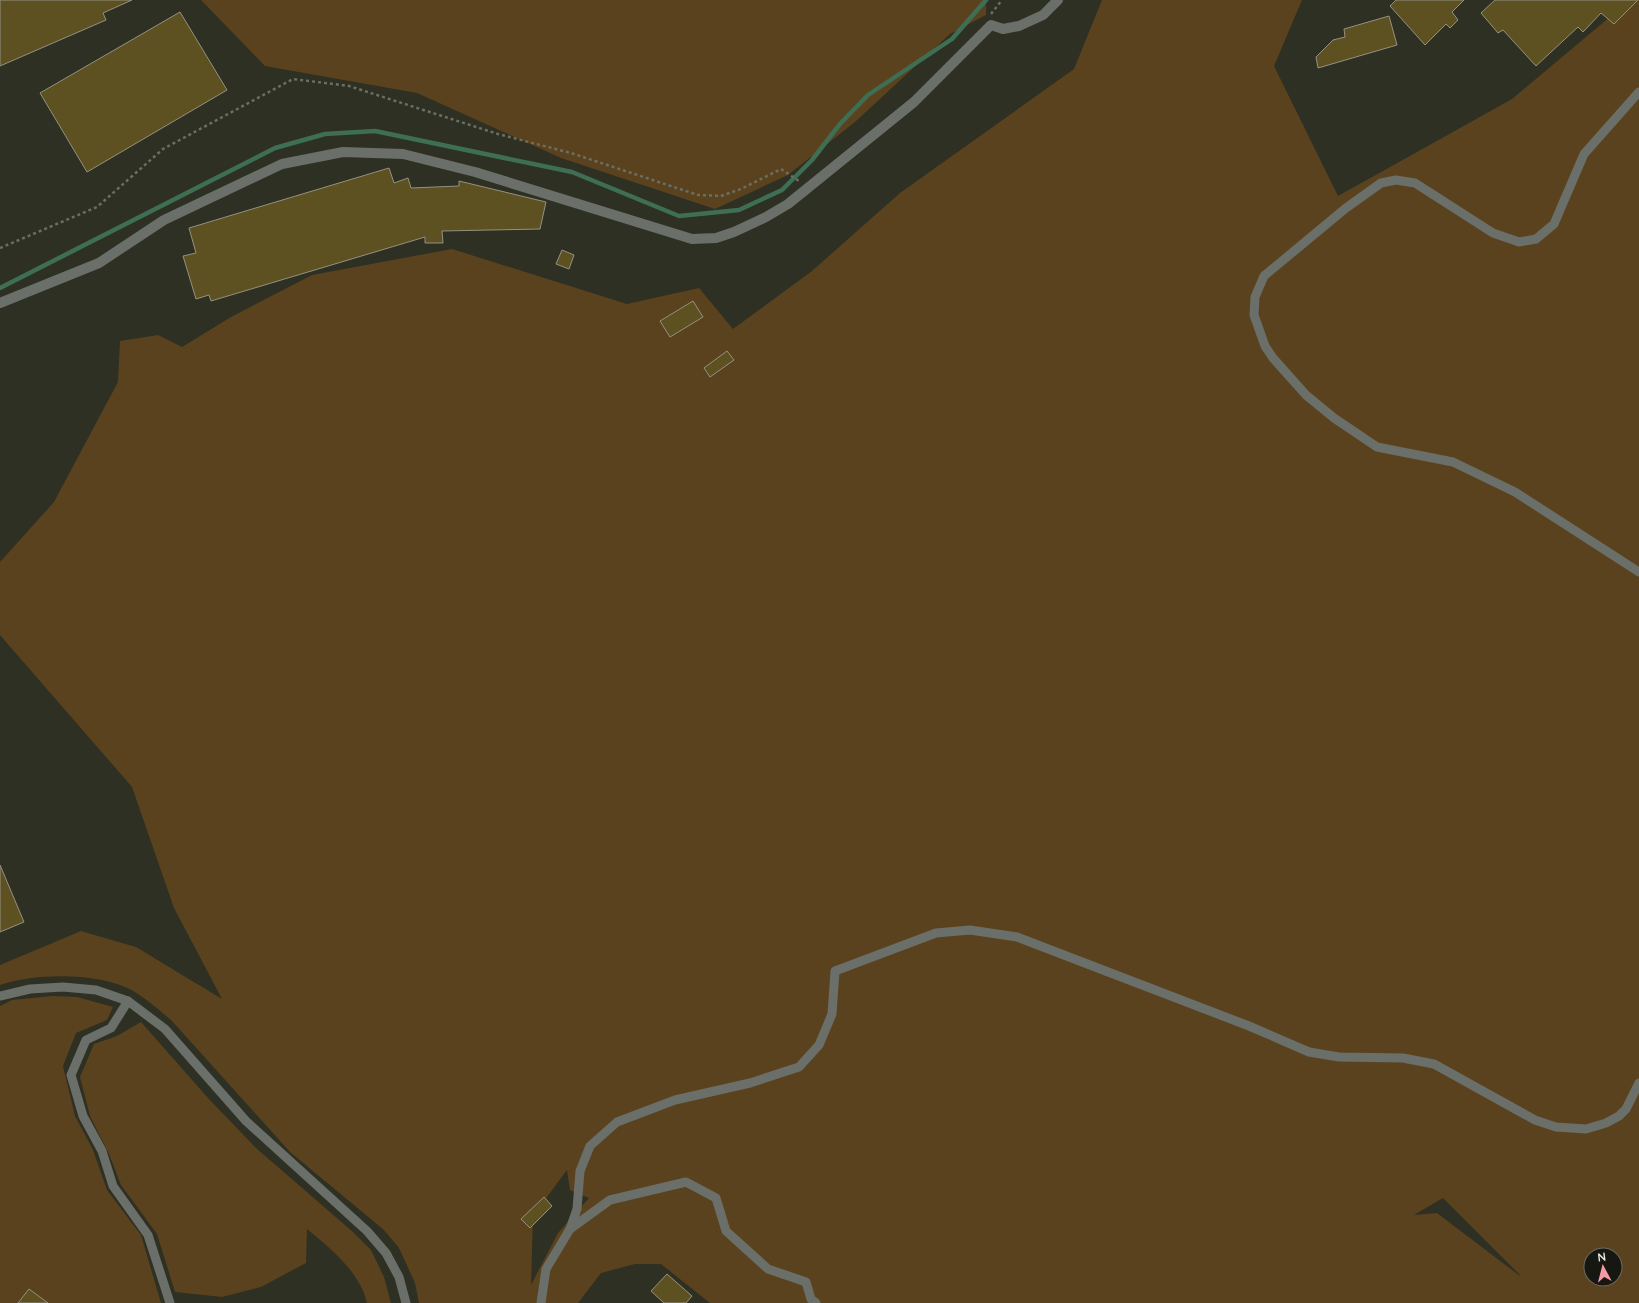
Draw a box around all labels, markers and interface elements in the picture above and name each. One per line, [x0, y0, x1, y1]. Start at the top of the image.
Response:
north arrow [1583, 1247, 1623, 1287]
text: N [1597, 1250, 1607, 1264]

